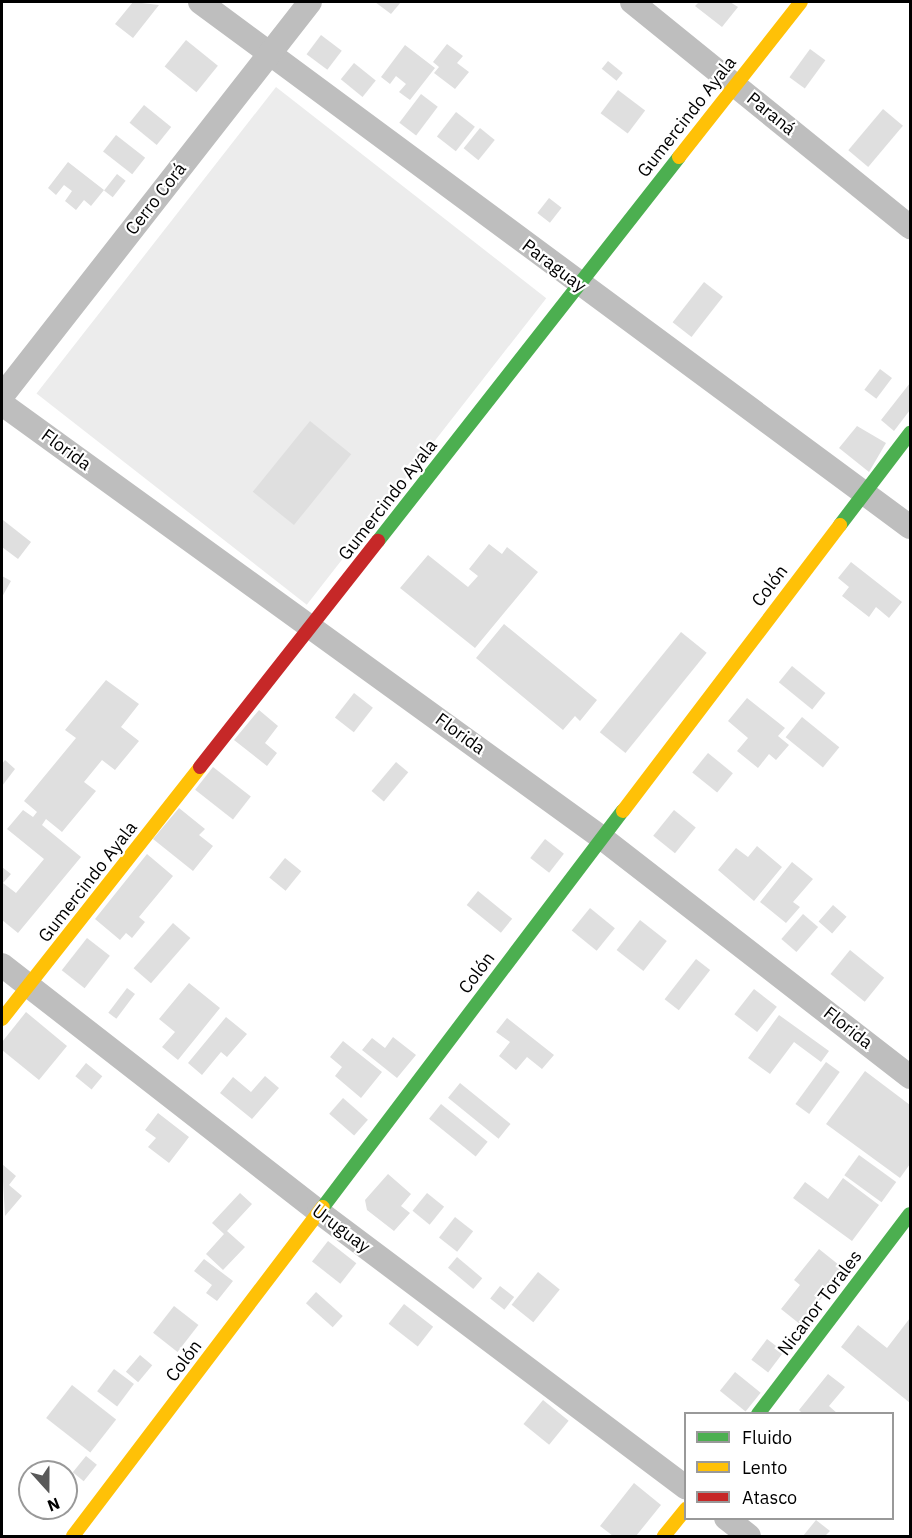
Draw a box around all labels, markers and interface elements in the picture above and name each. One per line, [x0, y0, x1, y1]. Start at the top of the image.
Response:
street label: Gumercindo Ayala [633, 52, 741, 182]
street label: Paraná [742, 88, 800, 140]
street label: Cerro Corá [121, 159, 191, 239]
street label: Paraguay [518, 235, 590, 297]
street label: Florida [37, 425, 95, 475]
street label: Gumercindo Ayala [334, 435, 442, 565]
street label: Colón [747, 561, 793, 611]
street label: Florida [431, 709, 489, 759]
street label: Gumercindo Ayala [34, 817, 142, 947]
street label: Colón [454, 948, 500, 998]
street label: Florida [819, 1002, 877, 1054]
street label: Uruguay [308, 1200, 374, 1258]
street label: Nicanor Torales [773, 1246, 867, 1360]
street label: Colón [161, 1336, 207, 1386]
legend [684, 1412, 894, 1520]
text: Fluido [742, 1426, 792, 1449]
text: Lento [742, 1456, 787, 1479]
north arrow [18, 1460, 78, 1520]
text: Atasco [742, 1486, 797, 1509]
text: N [45, 1494, 63, 1516]

